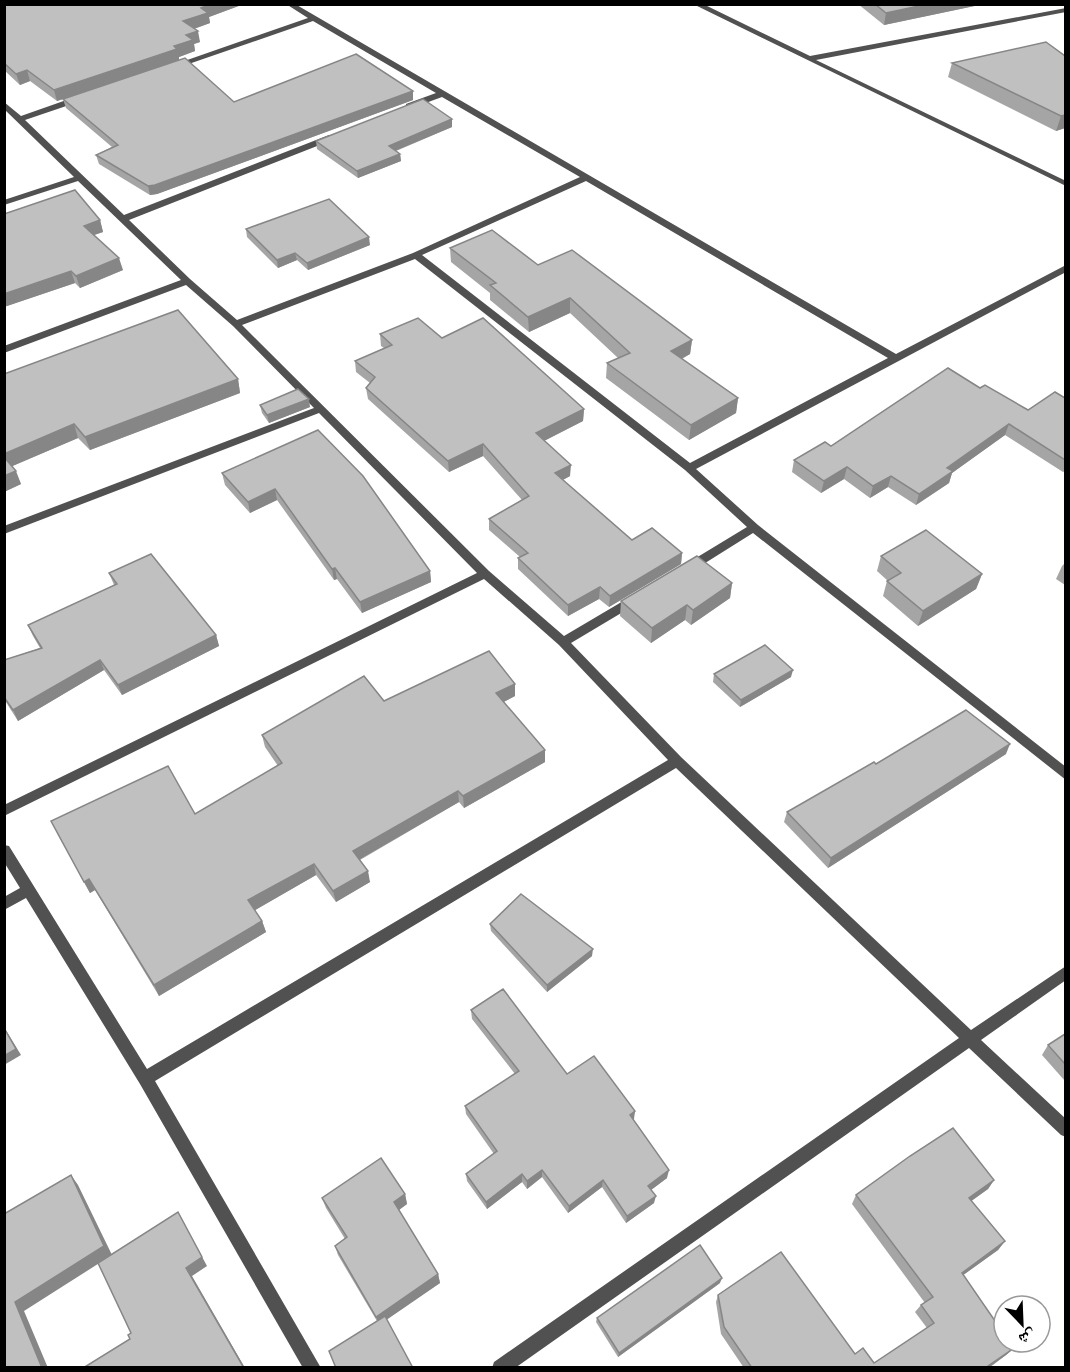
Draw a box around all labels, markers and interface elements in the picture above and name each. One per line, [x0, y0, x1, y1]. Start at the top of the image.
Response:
north arrow [992, 1294, 1052, 1354]
text: ش [1016, 1324, 1040, 1350]

